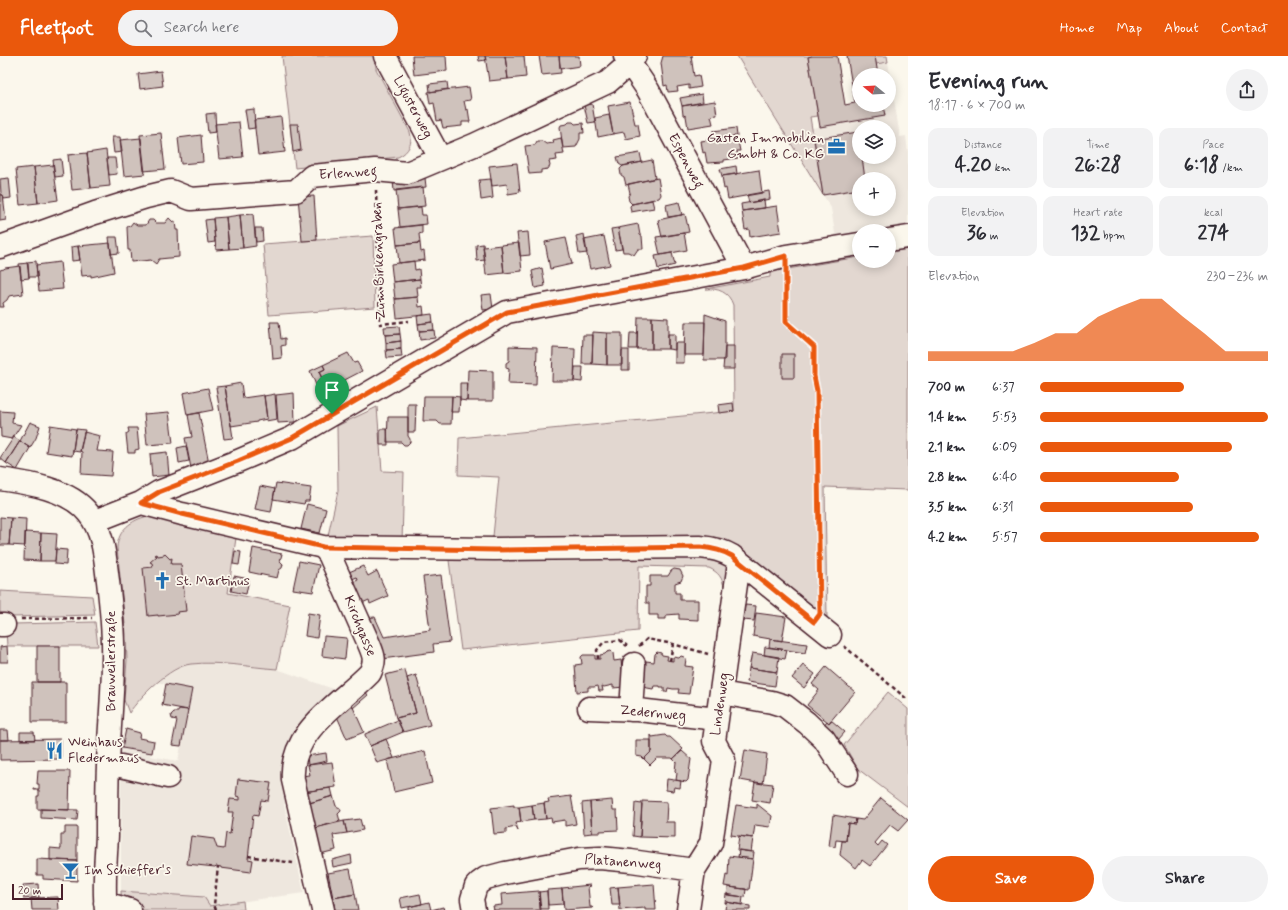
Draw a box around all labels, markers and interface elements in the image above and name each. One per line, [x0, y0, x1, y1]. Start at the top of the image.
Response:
search box [118, 10, 398, 46]
text: Fleetfoot [20, 16, 94, 41]
icon: search [132, 17, 154, 39]
text: Search here [164, 18, 239, 38]
text: Home [1060, 19, 1094, 37]
text: Map [1116, 19, 1142, 37]
text: About [1164, 19, 1199, 37]
text: Contact [1221, 19, 1268, 37]
north arrow [852, 68, 896, 112]
map controls [852, 68, 896, 268]
text: Evening run [928, 68, 1048, 96]
button: share [1226, 69, 1268, 111]
street label: Ligusterweg [387, 73, 437, 142]
text: 18:17 · 6 × 700 m [928, 97, 1025, 114]
button: layers [852, 120, 896, 164]
place label: Gasten Immobilien GmbH & Co. KG [707, 129, 824, 163]
street label: Espenweg [662, 130, 708, 193]
office icon: Gasten Immobilien GmbH & Co. KG [827, 136, 847, 156]
text: Distance [963, 138, 1002, 152]
text: Time [1086, 138, 1110, 152]
text: Pace [1202, 138, 1224, 152]
text: 4.20 [955, 152, 992, 179]
text: 26:28 [1075, 152, 1121, 179]
text: 6:18 [1184, 152, 1219, 179]
text: km [992, 161, 1011, 175]
text: /km [1219, 161, 1243, 175]
street label: Erlenweg [318, 162, 378, 186]
button: + [852, 172, 896, 216]
street label: Zum Birkengraben [368, 202, 390, 320]
text: Elevation [961, 206, 1004, 220]
text: Heart rate [1073, 206, 1123, 220]
text: kcal [1204, 206, 1223, 220]
text: 36 [967, 220, 987, 247]
text: 132 [1071, 220, 1100, 247]
text: 274 [1198, 220, 1229, 247]
button: − [852, 224, 896, 268]
text: m [987, 229, 999, 243]
text: bpm [1100, 229, 1125, 243]
text: Elevation [928, 268, 979, 285]
text: 230–236 m [1206, 268, 1268, 285]
pin [315, 373, 349, 414]
icon: arrive [321, 379, 343, 401]
text: 700 m [928, 379, 965, 396]
text: 6:37 [992, 379, 1015, 396]
text: 1.4 km [928, 409, 967, 426]
text: 5:53 [992, 409, 1017, 426]
text: 2.1 km [928, 439, 965, 456]
text: 6:09 [992, 439, 1017, 456]
text: 2.8 km [928, 469, 967, 486]
text: 6:40 [992, 469, 1017, 486]
text: 3.5 km [928, 499, 967, 516]
text: 6:31 [992, 499, 1014, 516]
text: 4.2 km [928, 529, 967, 546]
text: 5:57 [992, 529, 1018, 546]
church icon: St. Martinus [153, 571, 173, 591]
place label: St. Martinus [176, 572, 250, 590]
street label: Kirchgasse [340, 593, 380, 659]
street label: Brauweilerstraße [102, 610, 120, 711]
street label: Lindenweg [707, 671, 734, 737]
street label: Zedernweg [619, 701, 687, 726]
place label: Weinhaus Fledermaus [68, 733, 140, 767]
restaurant icon: Weinhaus Fledermaus [45, 740, 65, 760]
street label: Platanenweg [584, 850, 662, 874]
button: Save [928, 856, 1094, 902]
button: Share [1102, 856, 1268, 902]
bar icon: Im Schieffer's [61, 860, 81, 880]
place label: Im Schieffer's [84, 861, 171, 879]
scale bar [12, 882, 63, 901]
text: 20 m [18, 884, 41, 898]

